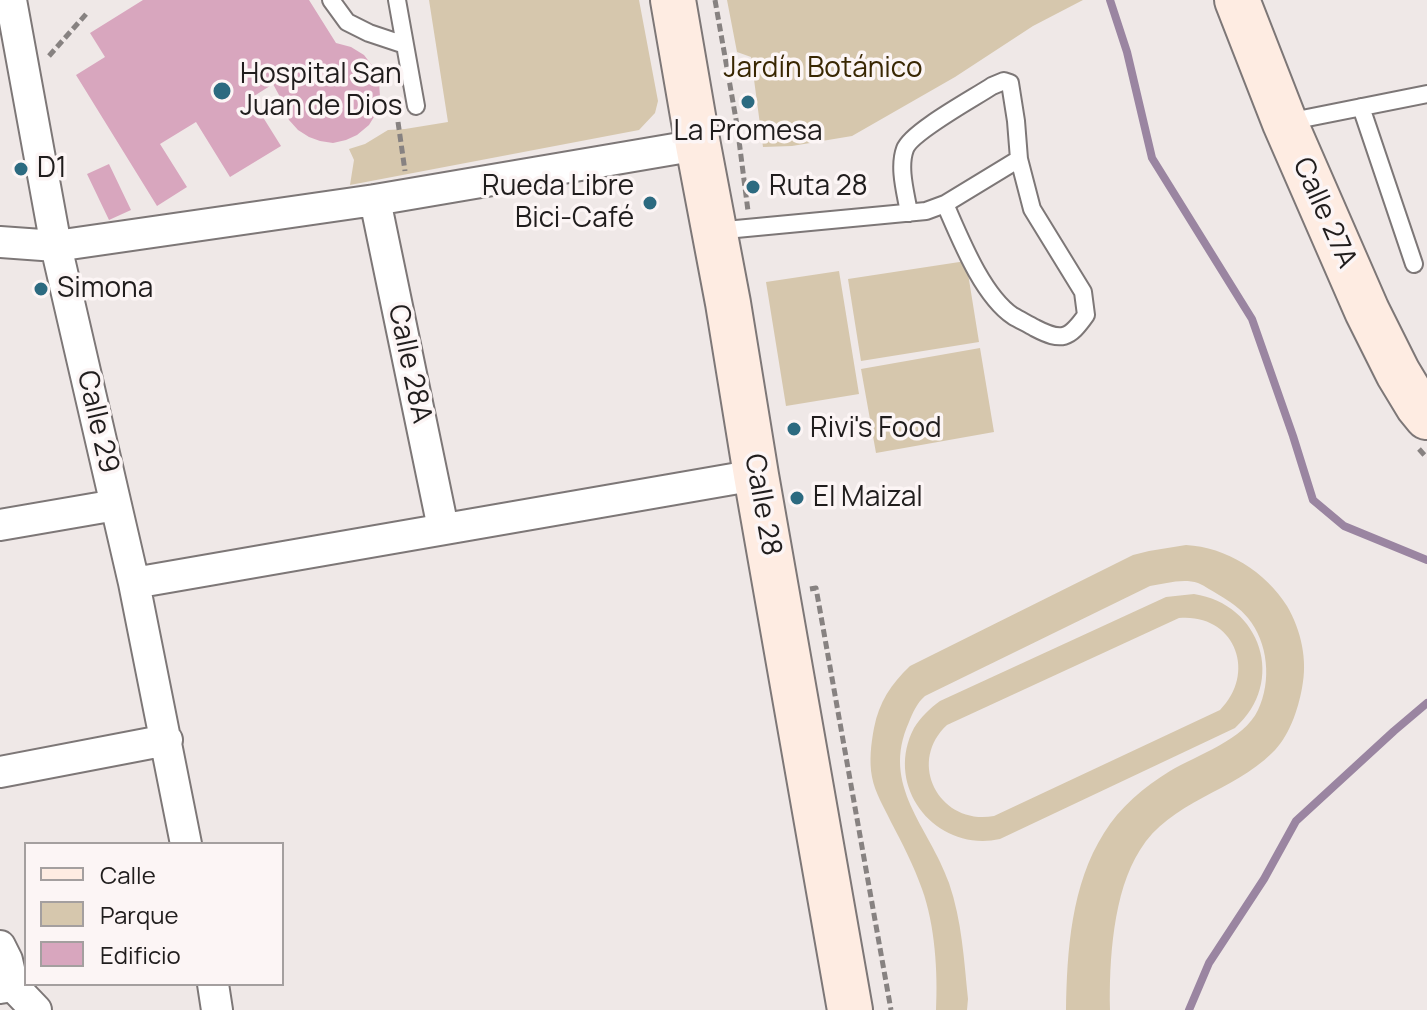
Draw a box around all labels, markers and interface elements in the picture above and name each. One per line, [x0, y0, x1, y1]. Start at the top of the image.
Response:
park label: Jardín Botánico [723, 52, 923, 86]
place label: Hospital San Juan de Dios [240, 58, 402, 124]
marker: Hospital San Juan de Dios [211, 80, 233, 102]
marker: La Promesa [739, 93, 757, 111]
place label: La Promesa [673, 115, 823, 149]
place label: D1 [37, 152, 67, 186]
street label: Calle 27A [1285, 153, 1363, 273]
marker: D1 [12, 160, 30, 178]
place label: Rueda Libre Bici-Café [482, 170, 634, 236]
place label: Ruta 28 [769, 170, 868, 204]
marker: Ruta 28 [744, 178, 762, 196]
marker: Rueda Libre Bici-Café [641, 194, 659, 212]
place label: Simona [57, 272, 153, 306]
marker: Simona [32, 280, 50, 298]
street label: Calle 28A [380, 302, 438, 426]
street label: Calle 29 [69, 368, 125, 476]
place label: Rivi's Food [810, 412, 942, 446]
marker: Rivi's Food [785, 420, 803, 438]
street label: Calle 28 [737, 451, 787, 559]
place label: El Maizal [813, 481, 923, 515]
marker: El Maizal [788, 489, 806, 507]
legend [24, 842, 284, 986]
text: Calle [100, 858, 156, 891]
text: Parque [100, 898, 178, 931]
text: Edificio [100, 938, 181, 971]

